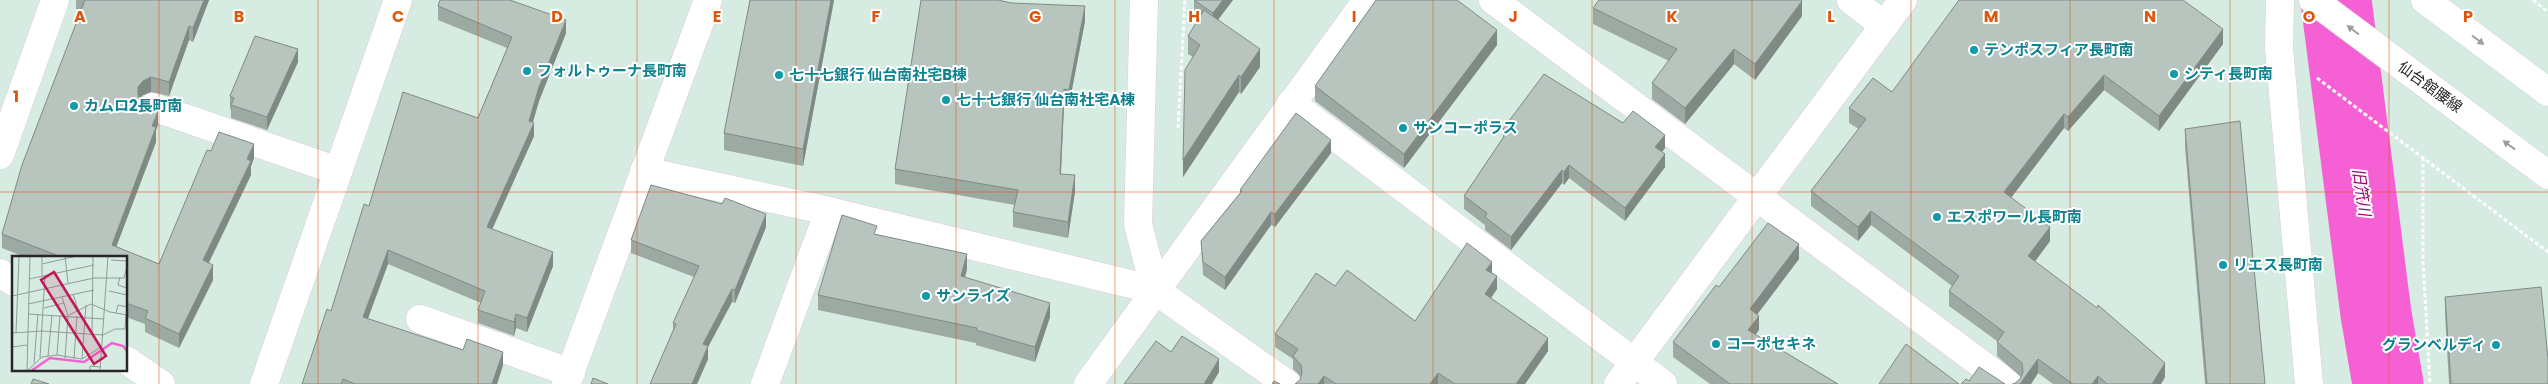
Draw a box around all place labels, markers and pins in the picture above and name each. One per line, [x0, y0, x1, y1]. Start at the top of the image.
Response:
place label: テンポスフィア長町南 [1984, 39, 2134, 60]
marker: テンポスフィア長町南 [1968, 44, 1980, 56]
place label: フォルトゥーナ長町南 [537, 60, 687, 81]
place label: シティ長町南 [2184, 63, 2273, 84]
place label: 七十七銀行 仙台南社宅B棟 [789, 64, 967, 85]
marker: フォルトゥーナ長町南 [521, 65, 533, 77]
marker: シティ長町南 [2168, 68, 2180, 80]
marker: 七十七銀行 仙台南社宅B棟 [773, 69, 785, 81]
place label: 七十七銀行 仙台南社宅A棟 [956, 89, 1135, 110]
marker: 七十七銀行 仙台南社宅A棟 [940, 94, 952, 106]
place label: カムロ2長町南 [84, 95, 183, 116]
marker: カムロ2長町南 [68, 100, 80, 112]
place label: サンコーポラス [1413, 117, 1518, 138]
marker: サンコーポラス [1397, 122, 1409, 134]
place label: エスポワール長町南 [1947, 206, 2082, 227]
marker: エスポワール長町南 [1931, 211, 1943, 223]
place label: リエス長町南 [2233, 254, 2323, 275]
marker: リエス長町南 [2217, 259, 2229, 271]
place label: サンライズ [936, 285, 1011, 306]
marker: サンライズ [920, 290, 932, 302]
place label: コーポセキネ [1726, 333, 1816, 354]
place label: グランベルディ [2382, 334, 2486, 355]
marker: コーポセキネ [1710, 338, 1722, 350]
marker: グランベルディ [2490, 339, 2502, 351]

